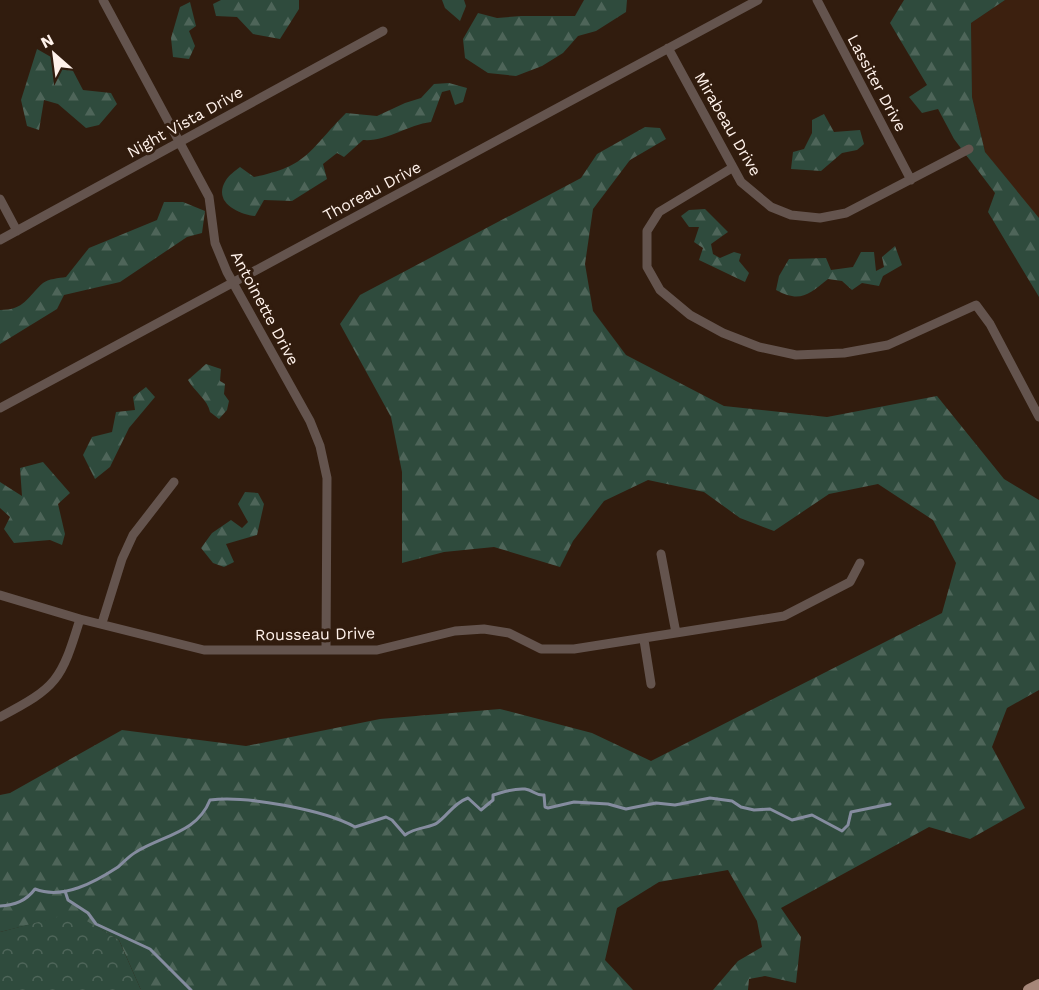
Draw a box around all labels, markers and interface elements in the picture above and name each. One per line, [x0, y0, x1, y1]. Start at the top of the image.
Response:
north arrow [24, 24, 84, 84]
text: N [37, 30, 57, 52]
street label: Lassiter Drive [843, 31, 911, 135]
street label: Mirabeau Drive [691, 69, 765, 179]
street label: Night Vista Drive [124, 82, 246, 162]
street label: Thoreau Drive [320, 157, 424, 225]
street label: Antoinette Drive [227, 248, 303, 368]
street label: Rousseau Drive [255, 623, 375, 645]

